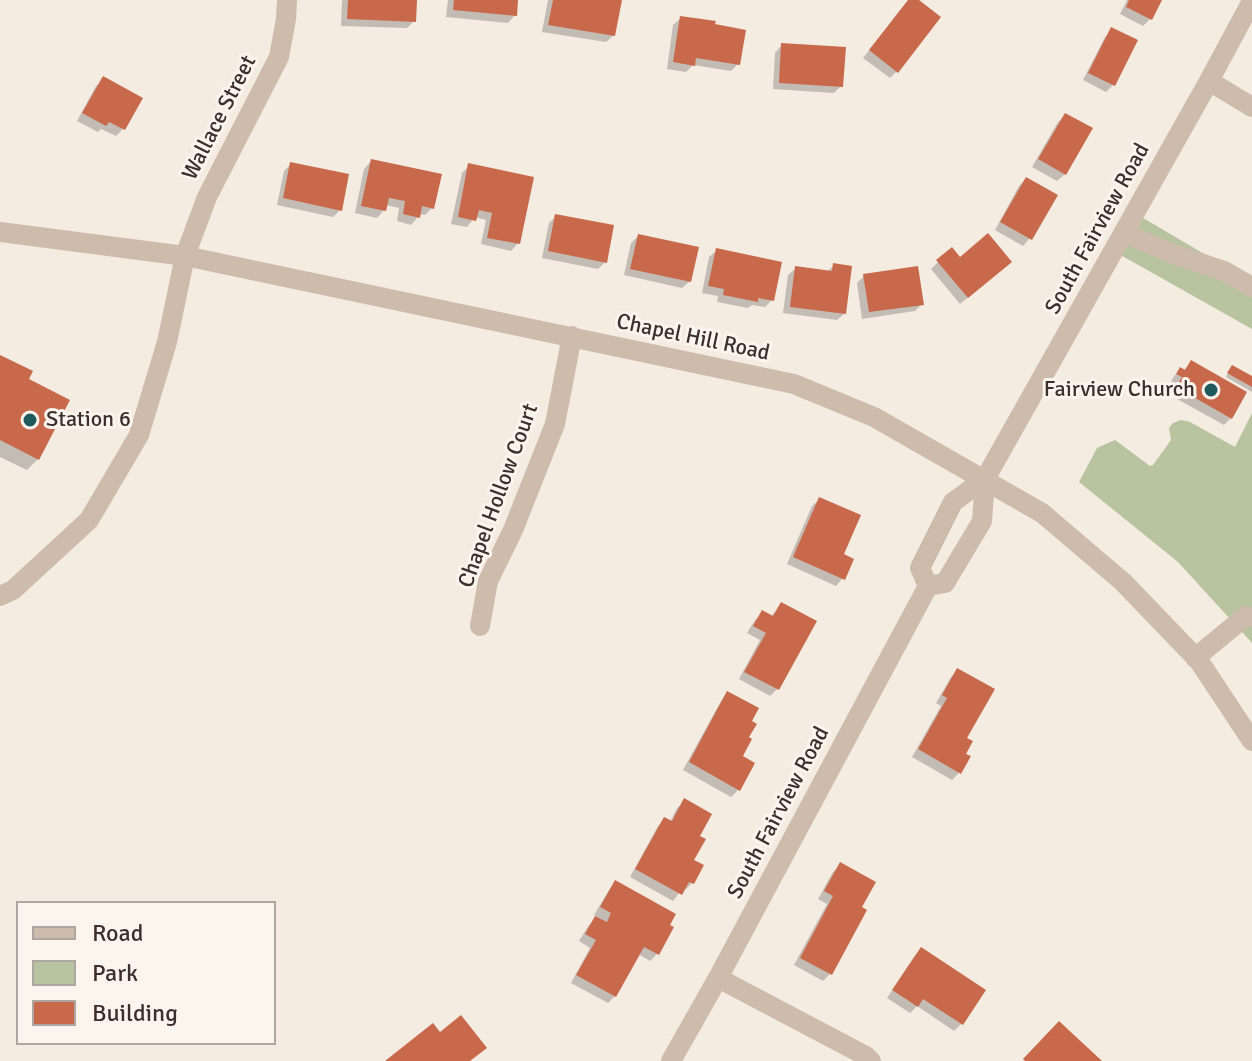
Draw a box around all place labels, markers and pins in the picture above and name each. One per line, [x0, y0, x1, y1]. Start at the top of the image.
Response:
place label: Fairview Church [1044, 377, 1195, 403]
marker: Fairview Church [1202, 381, 1220, 399]
place label: Station 6 [46, 407, 131, 433]
marker: Station 6 [21, 411, 39, 429]

